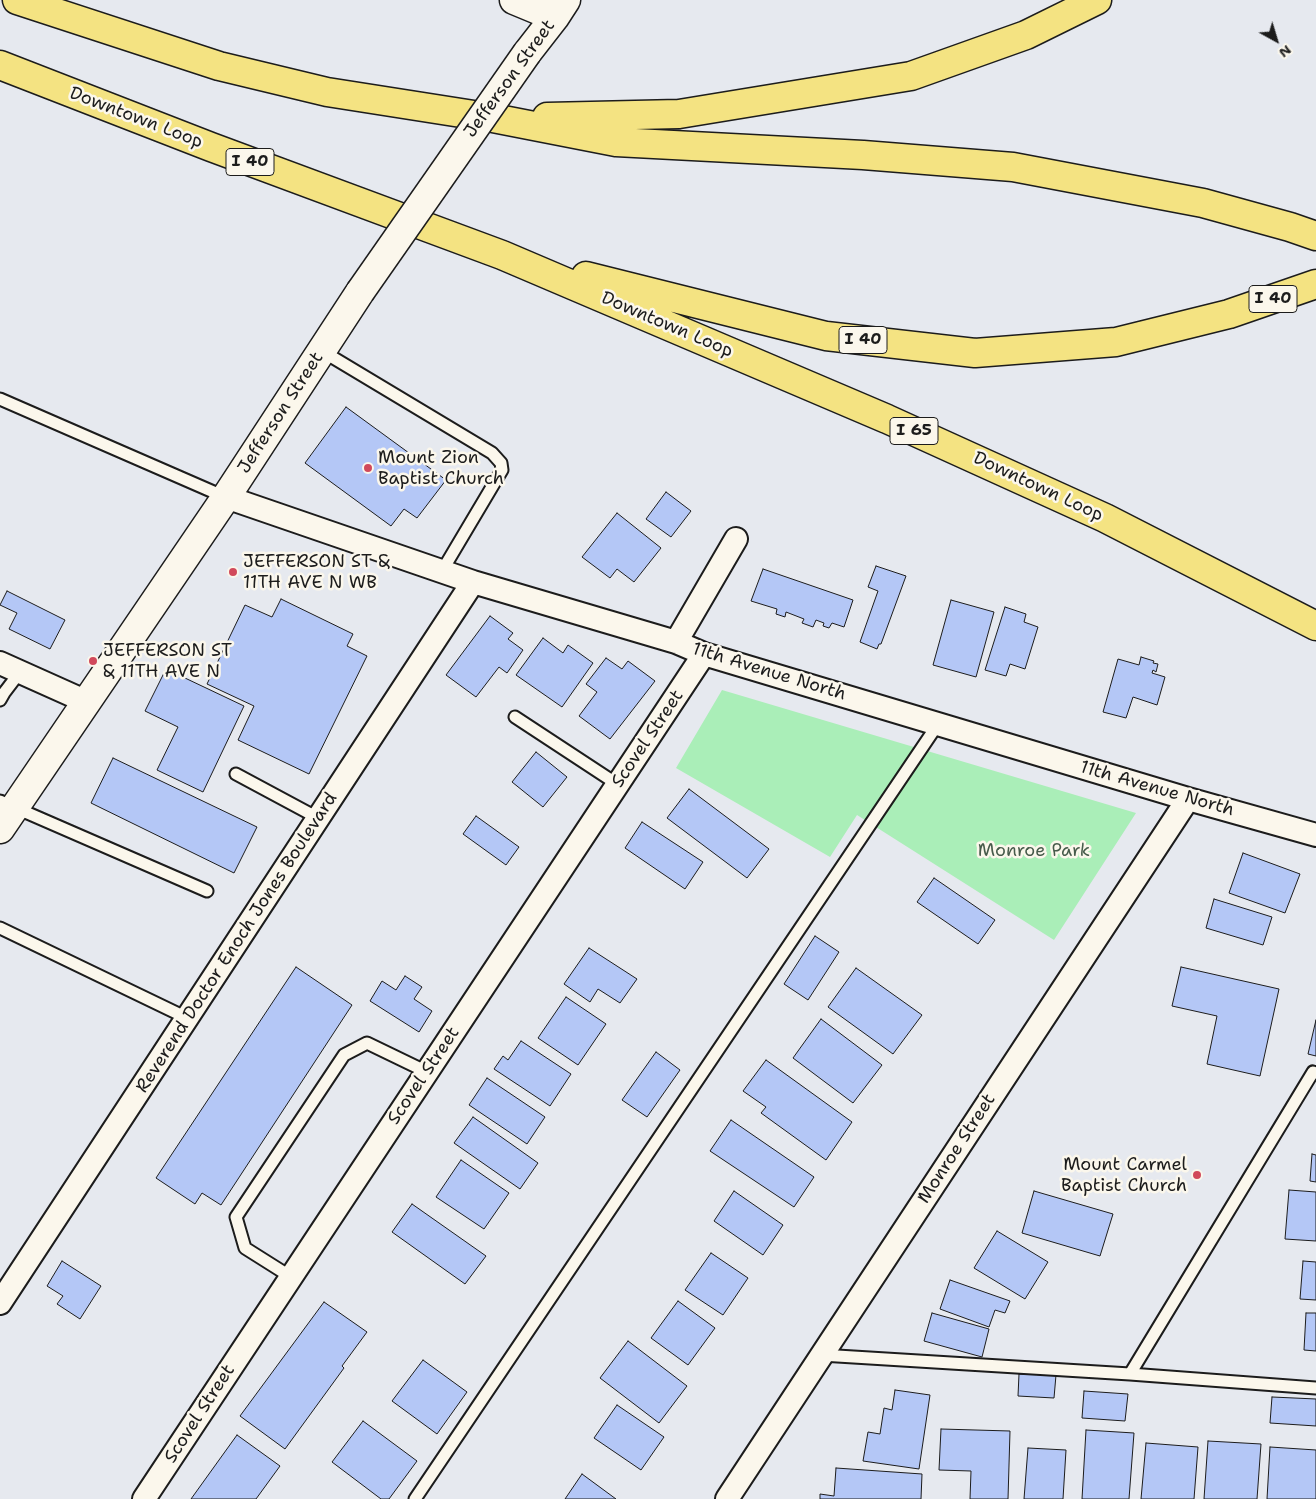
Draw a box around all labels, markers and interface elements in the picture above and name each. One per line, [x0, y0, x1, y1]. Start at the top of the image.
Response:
north arrow [1251, 15, 1301, 65]
street label: Jefferson Street [460, 16, 560, 142]
text: N [1275, 41, 1295, 62]
street label: Downtown Loop [66, 83, 206, 153]
road number: I 40 [226, 148, 274, 176]
road number: I 40 [1249, 286, 1297, 312]
street label: Downtown Loop [598, 288, 736, 362]
road number: I 40 [839, 326, 887, 354]
street label: Jefferson Street [234, 348, 328, 478]
road number: I 65 [890, 418, 938, 444]
place label: Mount Zion Baptist Church [378, 447, 504, 489]
street label: Downtown Loop [970, 447, 1106, 527]
marker: Mount Zion Baptist Church [362, 462, 374, 474]
place label: JEFFERSON ST & 11TH AVE N WB [243, 551, 389, 594]
marker: JEFFERSON ST & 11TH AVE N WB [227, 566, 239, 578]
street label: 11th Avenue North [690, 638, 848, 706]
place label: JEFFERSON ST & 11TH AVE N [103, 640, 232, 682]
marker: JEFFERSON ST & 11TH AVE N [87, 655, 99, 667]
street label: Scovel Street [607, 686, 689, 792]
street label: 11th Avenue North [1077, 757, 1237, 821]
street label: Reverend Doctor Enoch Jones Boulevard [132, 789, 342, 1097]
park label: Monroe Park [978, 840, 1090, 862]
street label: Scovel Street [383, 1023, 465, 1129]
street label: Monroe Street [913, 1090, 1001, 1208]
place label: Mount Carmel Baptist Church [1061, 1154, 1187, 1196]
marker: Mount Carmel Baptist Church [1191, 1169, 1203, 1181]
street label: Scovel Street [160, 1361, 240, 1467]

